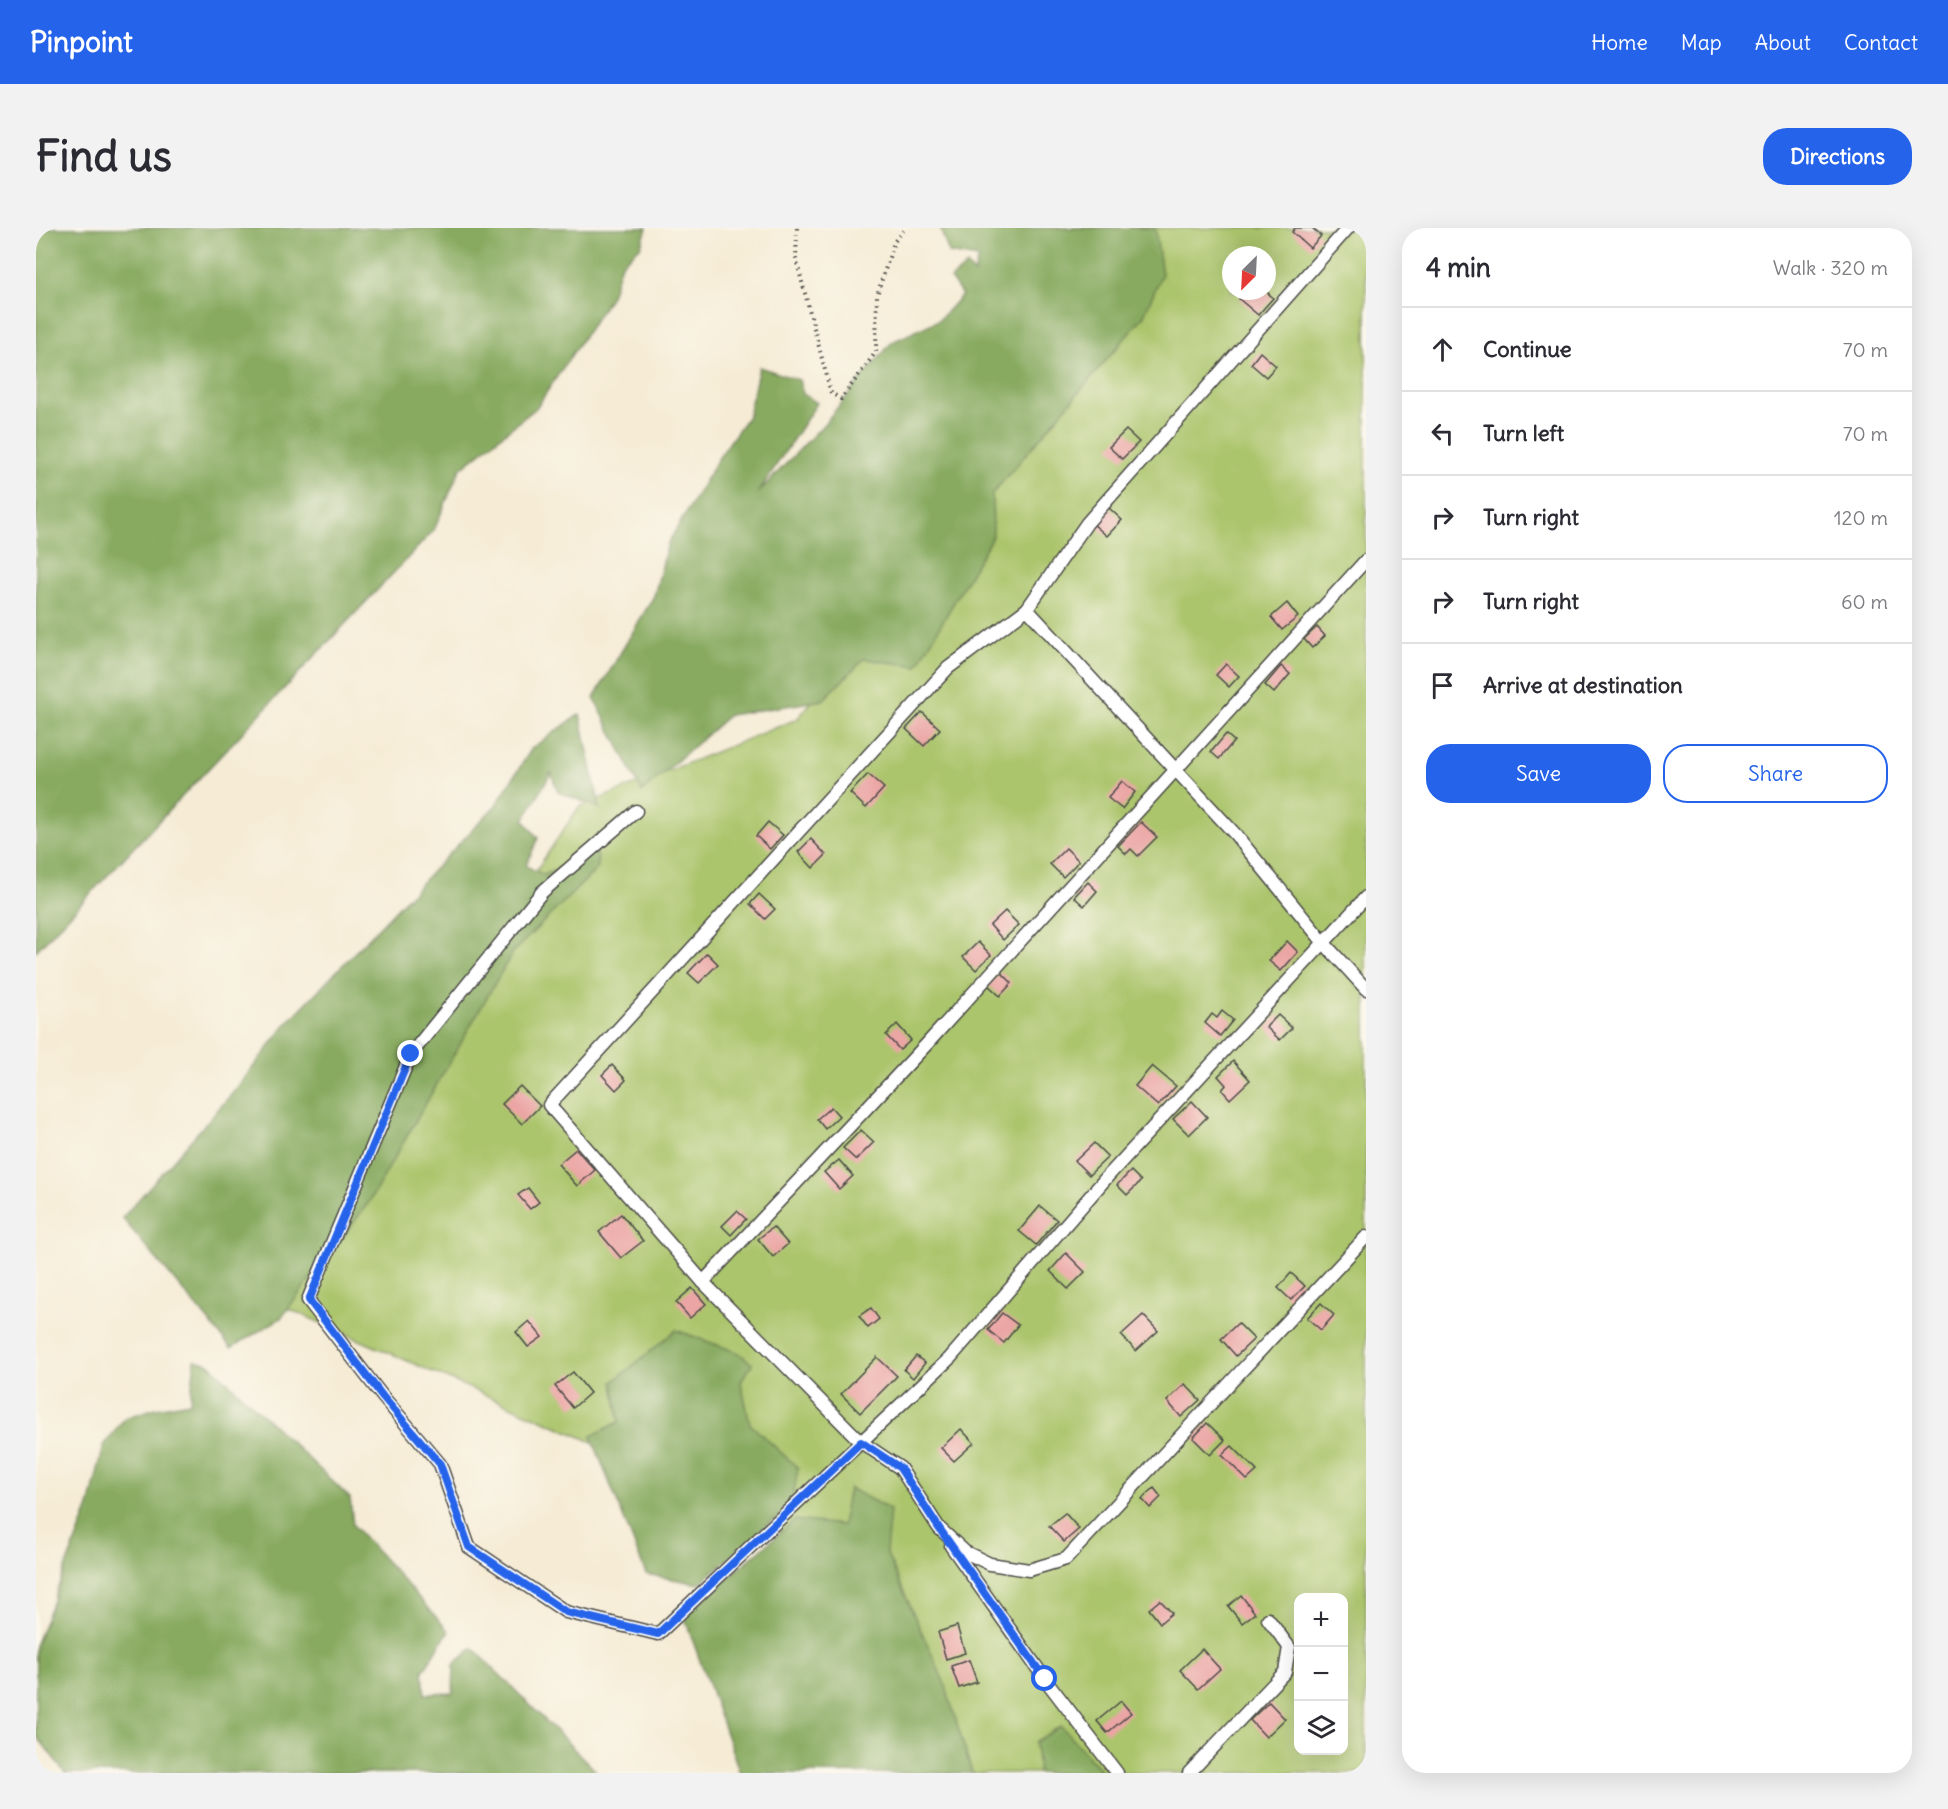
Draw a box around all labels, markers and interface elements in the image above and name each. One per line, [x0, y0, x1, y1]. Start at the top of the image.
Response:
text: Pinpoint [30, 24, 133, 60]
text: Home [1591, 29, 1648, 56]
text: Map [1681, 29, 1722, 56]
text: About [1755, 29, 1811, 56]
text: Contact [1844, 29, 1918, 56]
button: Directions [1763, 128, 1912, 185]
text: Find us [36, 130, 172, 182]
north arrow [1222, 246, 1276, 300]
text: 4 min [1426, 251, 1491, 284]
text: Walk · 320 m [1773, 255, 1888, 280]
icon: ahead [1426, 333, 1459, 366]
text: Continue [1483, 335, 1572, 363]
text: 70 m [1843, 337, 1888, 362]
icon: left [1426, 417, 1459, 450]
text: Turn left [1483, 419, 1564, 447]
text: 70 m [1843, 421, 1888, 446]
icon: right [1426, 501, 1459, 534]
text: Turn right [1483, 503, 1579, 531]
text: 120 m [1834, 505, 1888, 530]
icon: right [1426, 585, 1459, 618]
text: Turn right [1483, 587, 1579, 615]
text: 60 m [1841, 589, 1888, 614]
icon: arrive [1426, 669, 1459, 702]
text: Arrive at destination [1483, 671, 1683, 699]
button: Save [1426, 744, 1651, 803]
button: Share [1663, 744, 1888, 803]
route end [397, 1040, 423, 1066]
map controls [1294, 1593, 1348, 1755]
button: + [1294, 1593, 1348, 1647]
button: − [1294, 1647, 1348, 1701]
route start [1031, 1665, 1057, 1691]
button: layers [1294, 1701, 1348, 1755]

